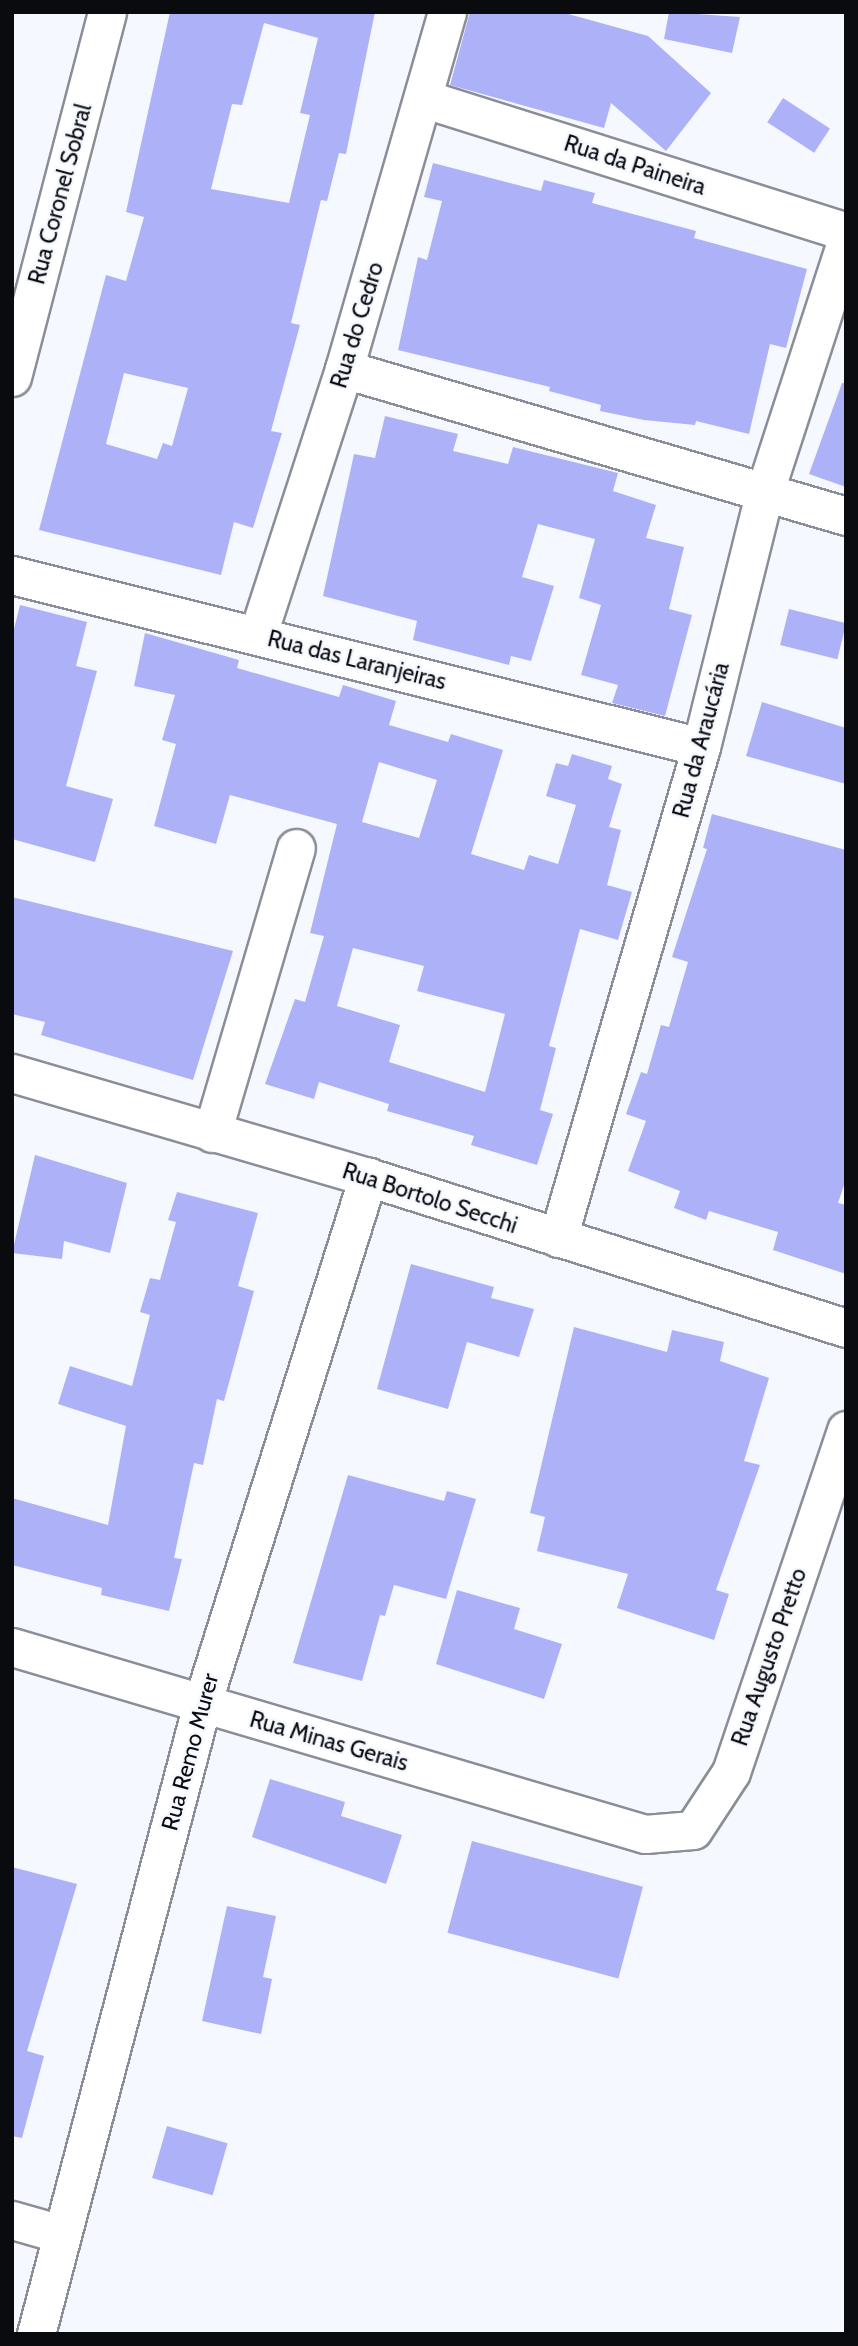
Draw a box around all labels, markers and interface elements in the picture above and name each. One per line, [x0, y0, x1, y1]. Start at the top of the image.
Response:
street label: Rua Coronel Sobral [23, 101, 97, 287]
street label: Rua da Paineira [561, 129, 709, 201]
street label: Rua do Cedro [325, 259, 389, 391]
street label: Rua das Laranjeiras [265, 624, 449, 696]
street label: Rua da Araucária [667, 659, 735, 821]
street label: Rua Bortolo Secchi [339, 1157, 521, 1239]
street label: Rua Augusto Pretto [726, 1565, 812, 1749]
street label: Rua Remo Murer [156, 1670, 224, 1834]
street label: Rua Minas Gerais [247, 1705, 411, 1777]

